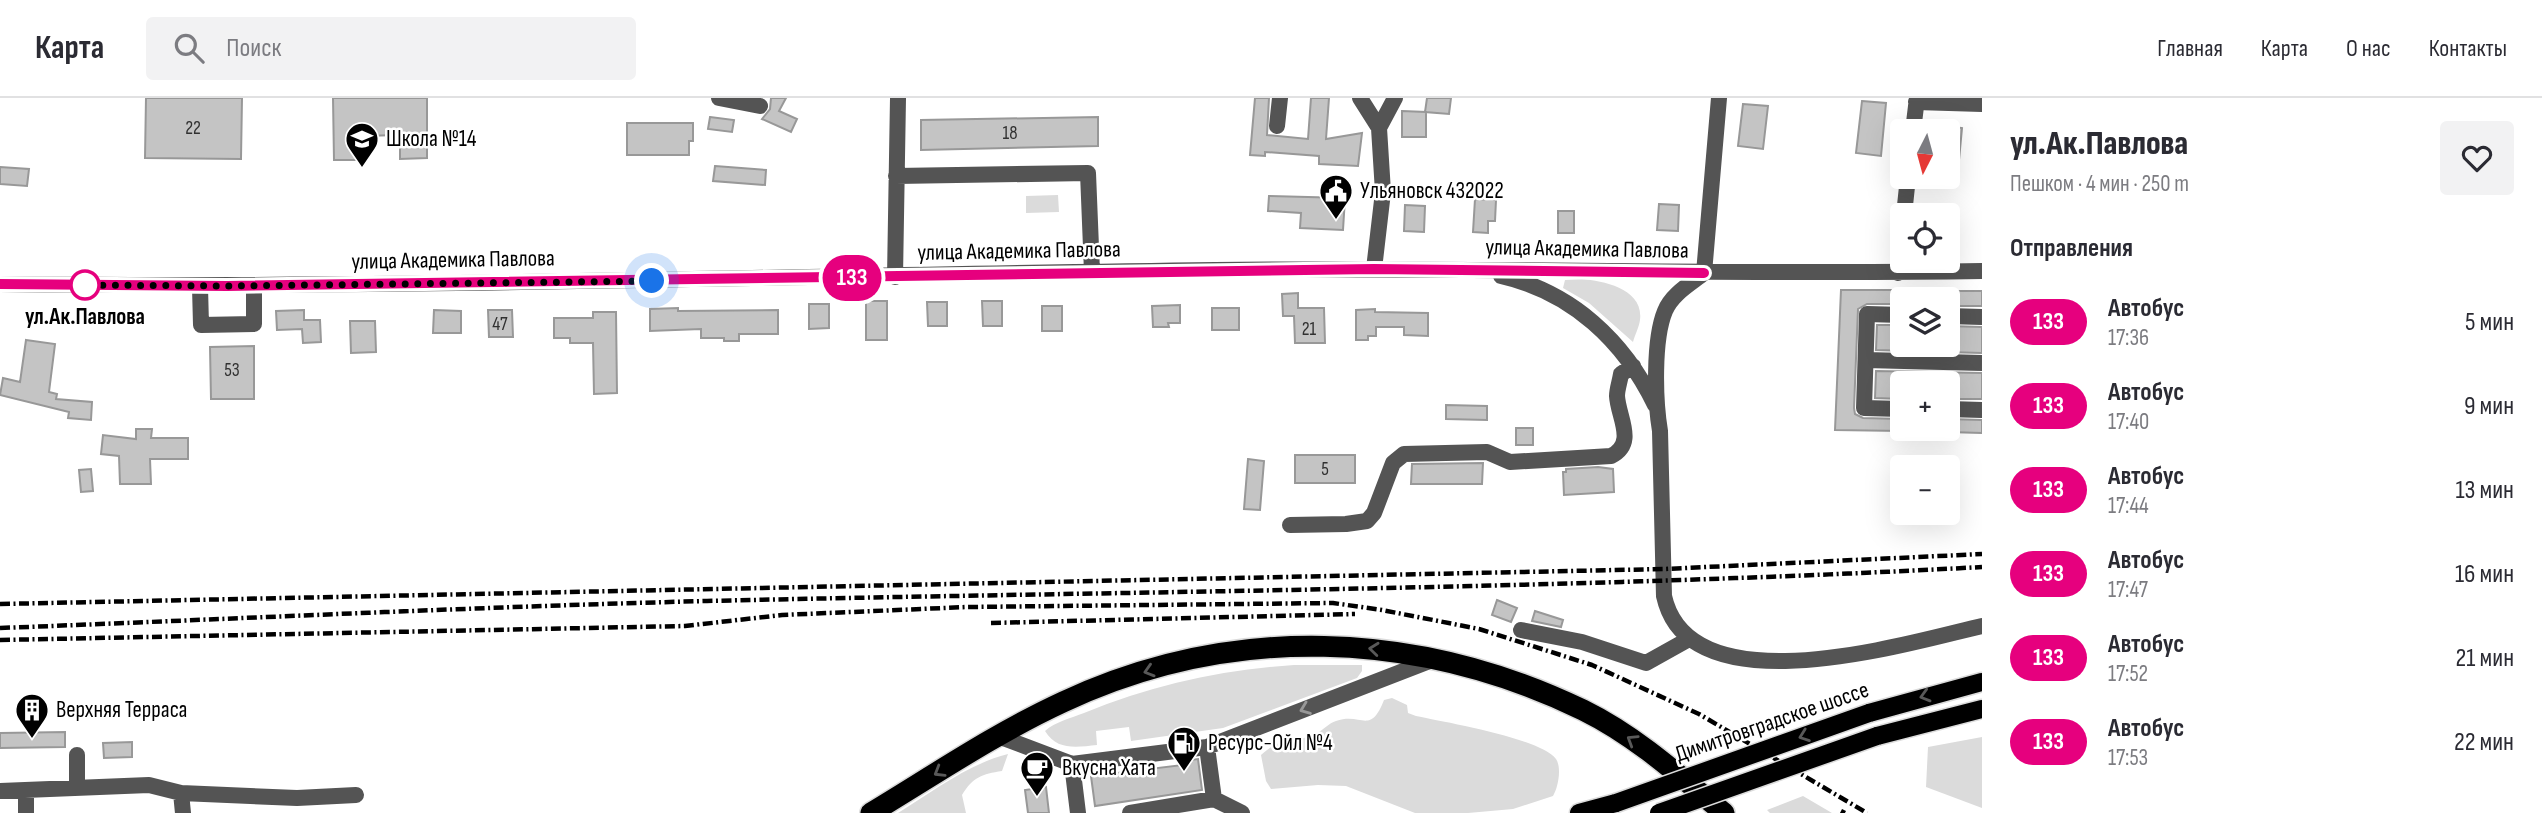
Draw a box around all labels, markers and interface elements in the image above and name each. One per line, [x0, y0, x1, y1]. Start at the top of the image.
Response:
search box [146, 17, 636, 80]
text: Карта [35, 28, 104, 68]
icon: search [170, 29, 208, 67]
text: Поиск [226, 33, 281, 64]
text: Главная [2157, 34, 2223, 63]
text: Карта [2261, 34, 2308, 63]
text: О нас [2346, 34, 2391, 63]
text: Контакты [2429, 34, 2507, 63]
house number: 22 [185, 117, 201, 140]
north arrow [1890, 119, 1960, 189]
map controls [1890, 119, 1960, 525]
school or university icon: Школа №14 [343, 120, 381, 169]
button: heart [2440, 121, 2514, 195]
house number: 18 [1003, 122, 1017, 145]
text: ул.Ак.Павлова [2010, 124, 2188, 164]
place label: Школа №14 [386, 125, 477, 153]
text: Пешком · 4 мин · 250 m [2010, 170, 2189, 198]
public building icon: Ульяновск 432022 [1317, 172, 1355, 221]
place label: Ульяновск 432022 [1360, 177, 1504, 205]
button: locate [1890, 203, 1960, 273]
street label: улица Академика Павлова [1485, 233, 1689, 265]
text: Отправления [2010, 233, 2133, 264]
street label: улица Академика Павлова [917, 235, 1121, 267]
street label: улица Академика Павлова [351, 244, 555, 276]
line badge: 133 [812, 255, 892, 301]
your location [634, 263, 669, 298]
text: 133 [837, 263, 867, 292]
marker: ул.Ак.Павлова [70, 270, 100, 300]
button: layers [1890, 287, 1960, 357]
text: Автобус [2108, 293, 2184, 324]
place label: ул.Ак.Павлова [25, 303, 145, 331]
text: 133 [2033, 307, 2064, 336]
text: 5 мин [2465, 307, 2514, 338]
house number: 47 [492, 313, 508, 336]
house number: 21 [1302, 318, 1317, 341]
text: 17:36 [2108, 324, 2149, 352]
house number: 53 [224, 359, 240, 382]
button: + [1890, 371, 1960, 441]
text: Автобус [2108, 377, 2184, 408]
text: 133 [2033, 391, 2064, 420]
text: 9 мин [2464, 391, 2514, 422]
text: 17:40 [2108, 408, 2149, 436]
button: − [1890, 455, 1960, 525]
house number: 5 [1321, 458, 1329, 481]
text: Автобус [2108, 461, 2184, 492]
text: 133 [2033, 475, 2064, 504]
text: 13 мин [2455, 475, 2514, 506]
text: 17:44 [2108, 492, 2149, 520]
text: Автобус [2108, 545, 2184, 576]
text: 133 [2033, 559, 2064, 588]
text: 16 мин [2455, 559, 2514, 590]
text: 17:47 [2108, 576, 2148, 604]
text: Автобус [2108, 629, 2184, 660]
one-way arrow [1368, 641, 1380, 656]
text: 133 [2033, 643, 2064, 672]
text: 21 мин [2456, 643, 2514, 674]
text: 17:52 [2108, 660, 2148, 688]
one-way arrow [1144, 663, 1156, 678]
street label: Димитровградское шоссе [1672, 676, 1872, 768]
one-way arrow [1919, 688, 1931, 703]
building icon: Верхняя Терраса [13, 691, 51, 740]
place label: Верхняя Терраса [56, 696, 187, 724]
one-way arrow [1300, 700, 1312, 714]
text: Автобус [2108, 713, 2184, 744]
fuel station icon: Ресурс-Ойл №4 [1165, 724, 1203, 773]
one-way arrow [1799, 727, 1811, 741]
text: 133 [2033, 727, 2064, 756]
text: 22 мин [2454, 727, 2514, 758]
place label: Ресурс-Ойл №4 [1208, 729, 1333, 757]
one-way arrow [1627, 736, 1640, 749]
text: 17:53 [2108, 744, 2148, 772]
cafe icon: Вкусна Хата [1018, 749, 1056, 798]
place label: Вкусна Хата [1062, 754, 1156, 782]
one-way arrow [934, 763, 947, 776]

